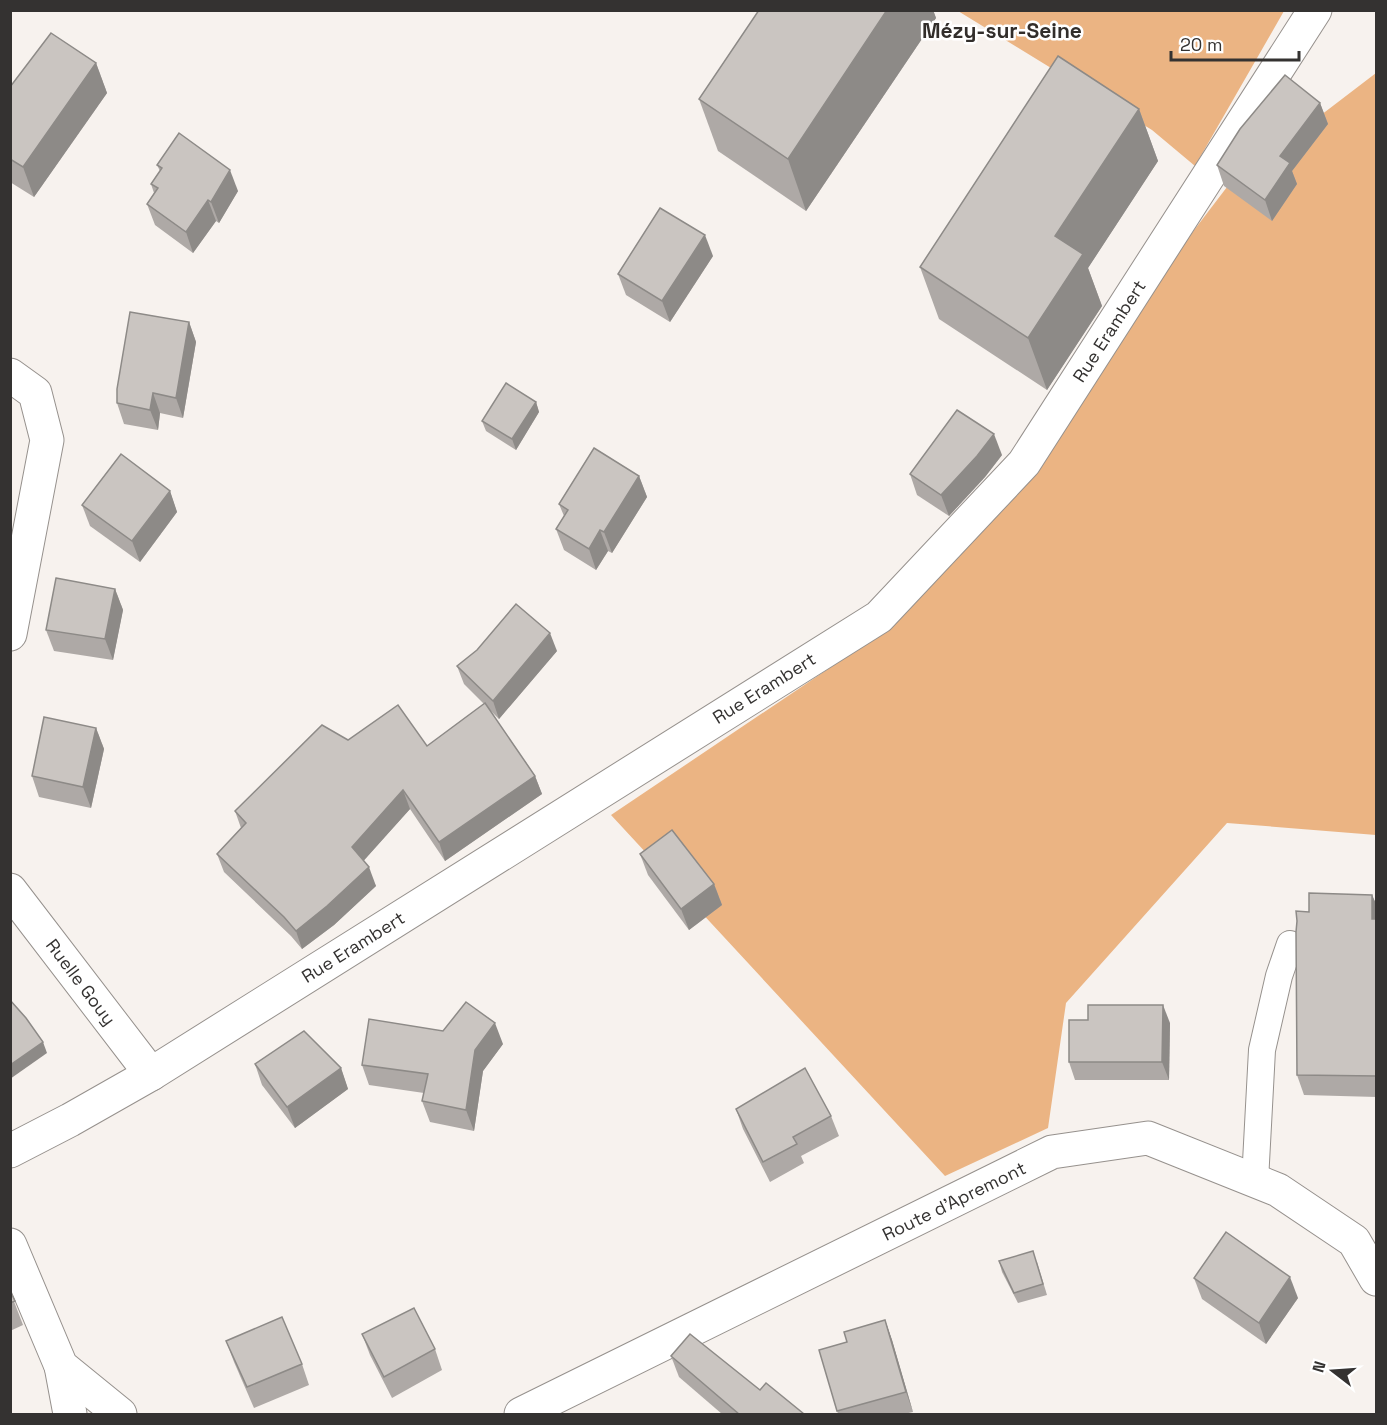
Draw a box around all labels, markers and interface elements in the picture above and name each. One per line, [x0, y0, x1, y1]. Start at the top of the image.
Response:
district label: Mézy-sur-Seine [922, 17, 1082, 44]
scale bar [1171, 24, 1298, 62]
text: 20 m [1180, 33, 1223, 56]
street label: Rue Erambert [1067, 275, 1151, 387]
street label: Rue Erambert [708, 647, 820, 729]
street label: Rue Erambert [297, 906, 409, 988]
street label: Ruelle Gouy [41, 934, 121, 1030]
street label: Route d'Apremont [878, 1156, 1030, 1246]
north arrow [1303, 1341, 1363, 1401]
text: N [1308, 1359, 1331, 1375]

